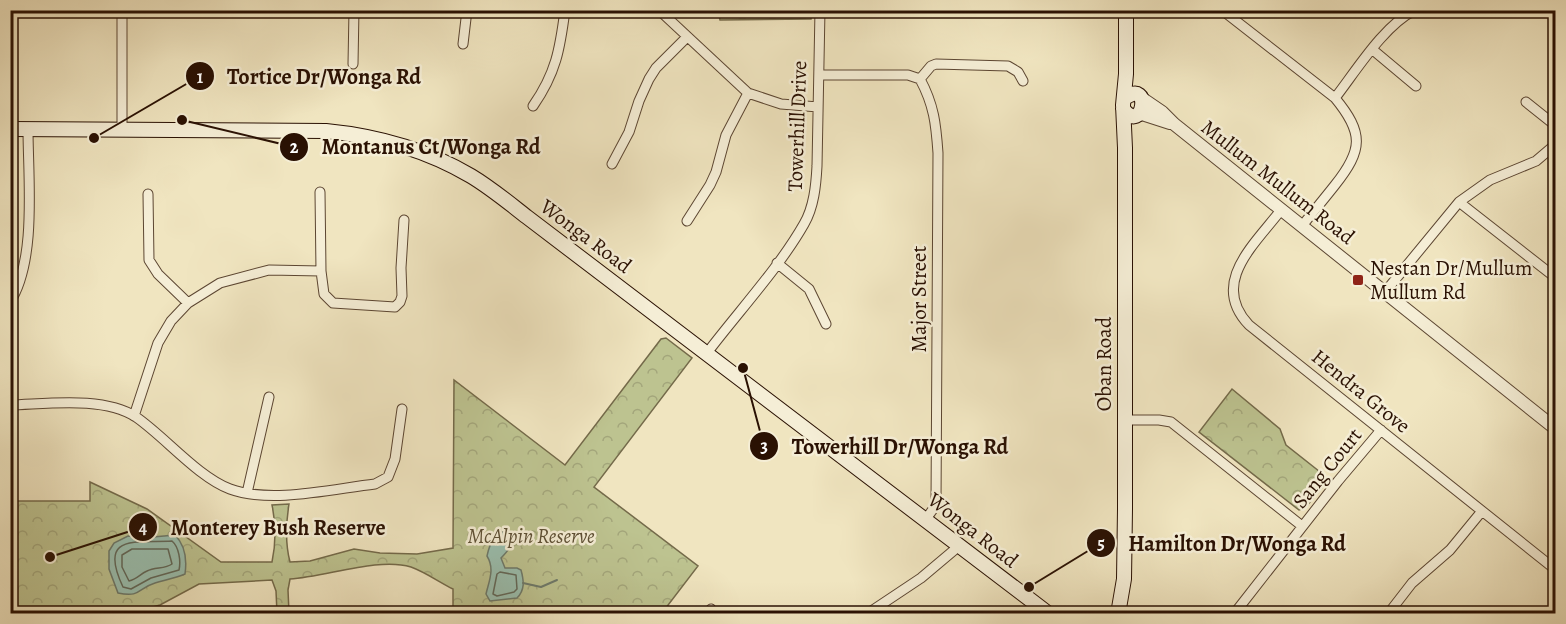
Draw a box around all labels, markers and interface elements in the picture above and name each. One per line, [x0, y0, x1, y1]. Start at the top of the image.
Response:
callout: Tortice Dr/Wonga Rd [185, 56, 433, 96]
street label: Towerhill Drive [781, 60, 813, 192]
text: Tortice Dr/Wonga Rd [227, 62, 421, 92]
text: 1 [197, 65, 204, 89]
street label: Mullum Mullum Road [1195, 113, 1361, 251]
callout: Montanus Ct/Wonga Rd [279, 127, 552, 167]
text: Montanus Ct/Wonga Rd [321, 132, 541, 162]
text: 2 [290, 135, 299, 159]
street label: Wonga Road [534, 192, 638, 280]
street label: Major Street [905, 245, 933, 352]
place label: Nestan Dr/Mullum Mullum Rd [1370, 254, 1532, 306]
marker: Nestan Dr/Mullum Mullum Rd [1351, 273, 1365, 287]
street label: Oban Road [1090, 316, 1118, 411]
street label: Hendra Grove [1306, 343, 1416, 439]
street label: Sang Court [1286, 422, 1368, 514]
callout: Towerhill Dr/Wonga Rd [749, 426, 1020, 466]
text: Towerhill Dr/Wonga Rd [792, 432, 1009, 462]
text: 3 [760, 434, 768, 458]
street label: Wonga Road [921, 485, 1025, 575]
callout: Monterey Bush Reserve [128, 507, 398, 547]
text: Monterey Bush Reserve [170, 513, 386, 543]
text: 4 [139, 515, 148, 539]
park label: McAlpin Reserve [467, 522, 595, 550]
callout: Hamilton Dr/Wonga Rd [1086, 523, 1358, 563]
text: Hamilton Dr/Wonga Rd [1128, 529, 1346, 559]
text: 5 [1097, 531, 1105, 555]

